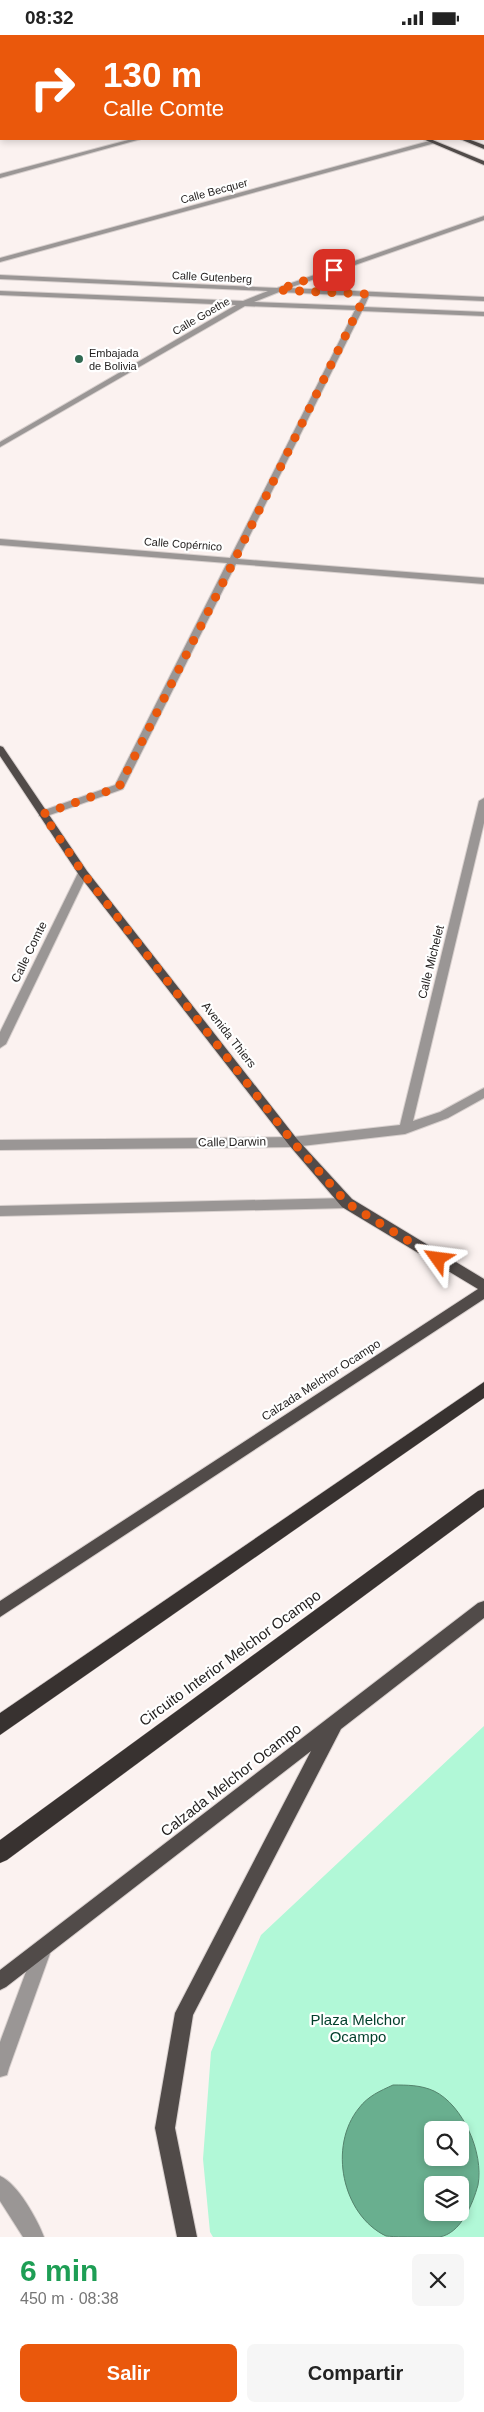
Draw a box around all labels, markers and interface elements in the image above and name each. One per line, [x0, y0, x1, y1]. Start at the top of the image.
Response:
text: 08:32 [25, 7, 74, 28]
icon: right [20, 55, 85, 120]
text: 130 m [103, 55, 202, 94]
text: Calle Comte [103, 96, 224, 121]
street label: Calle Becquer [179, 176, 249, 206]
pin [313, 249, 355, 291]
icon: arrive [320, 256, 348, 284]
street label: Calle Gutenberg [172, 269, 252, 285]
street label: Calle Goethe [170, 295, 232, 337]
place label: Embajada de Bolivia [89, 347, 139, 372]
marker: Embajada de Bolivia [73, 353, 85, 365]
street label: Calle Copérnico [144, 535, 222, 553]
street label: Calle Comte [8, 919, 50, 985]
street label: Calle Michelet [415, 923, 447, 1000]
street label: Avenida Thiers [199, 999, 259, 1071]
street label: Calle Darwin [198, 1134, 266, 1150]
position arrow [411, 1232, 463, 1284]
street label: Calzada Melchor Ocampo [259, 1336, 383, 1424]
street label: Circuito Interior Melchor Ocampo [136, 1586, 324, 1729]
street label: Calzada Melchor Ocampo [157, 1720, 304, 1840]
park label: Plaza Melchor Ocampo [310, 2011, 406, 2045]
map controls [424, 2121, 469, 2221]
button: search [424, 2121, 469, 2166]
button: layers [424, 2176, 469, 2221]
text: 6 min [20, 2254, 98, 2287]
button: close [412, 2254, 464, 2306]
text: 450 m · 08:38 [20, 2290, 119, 2307]
button: Salir [20, 2344, 237, 2402]
button: Compartir [247, 2344, 464, 2402]

